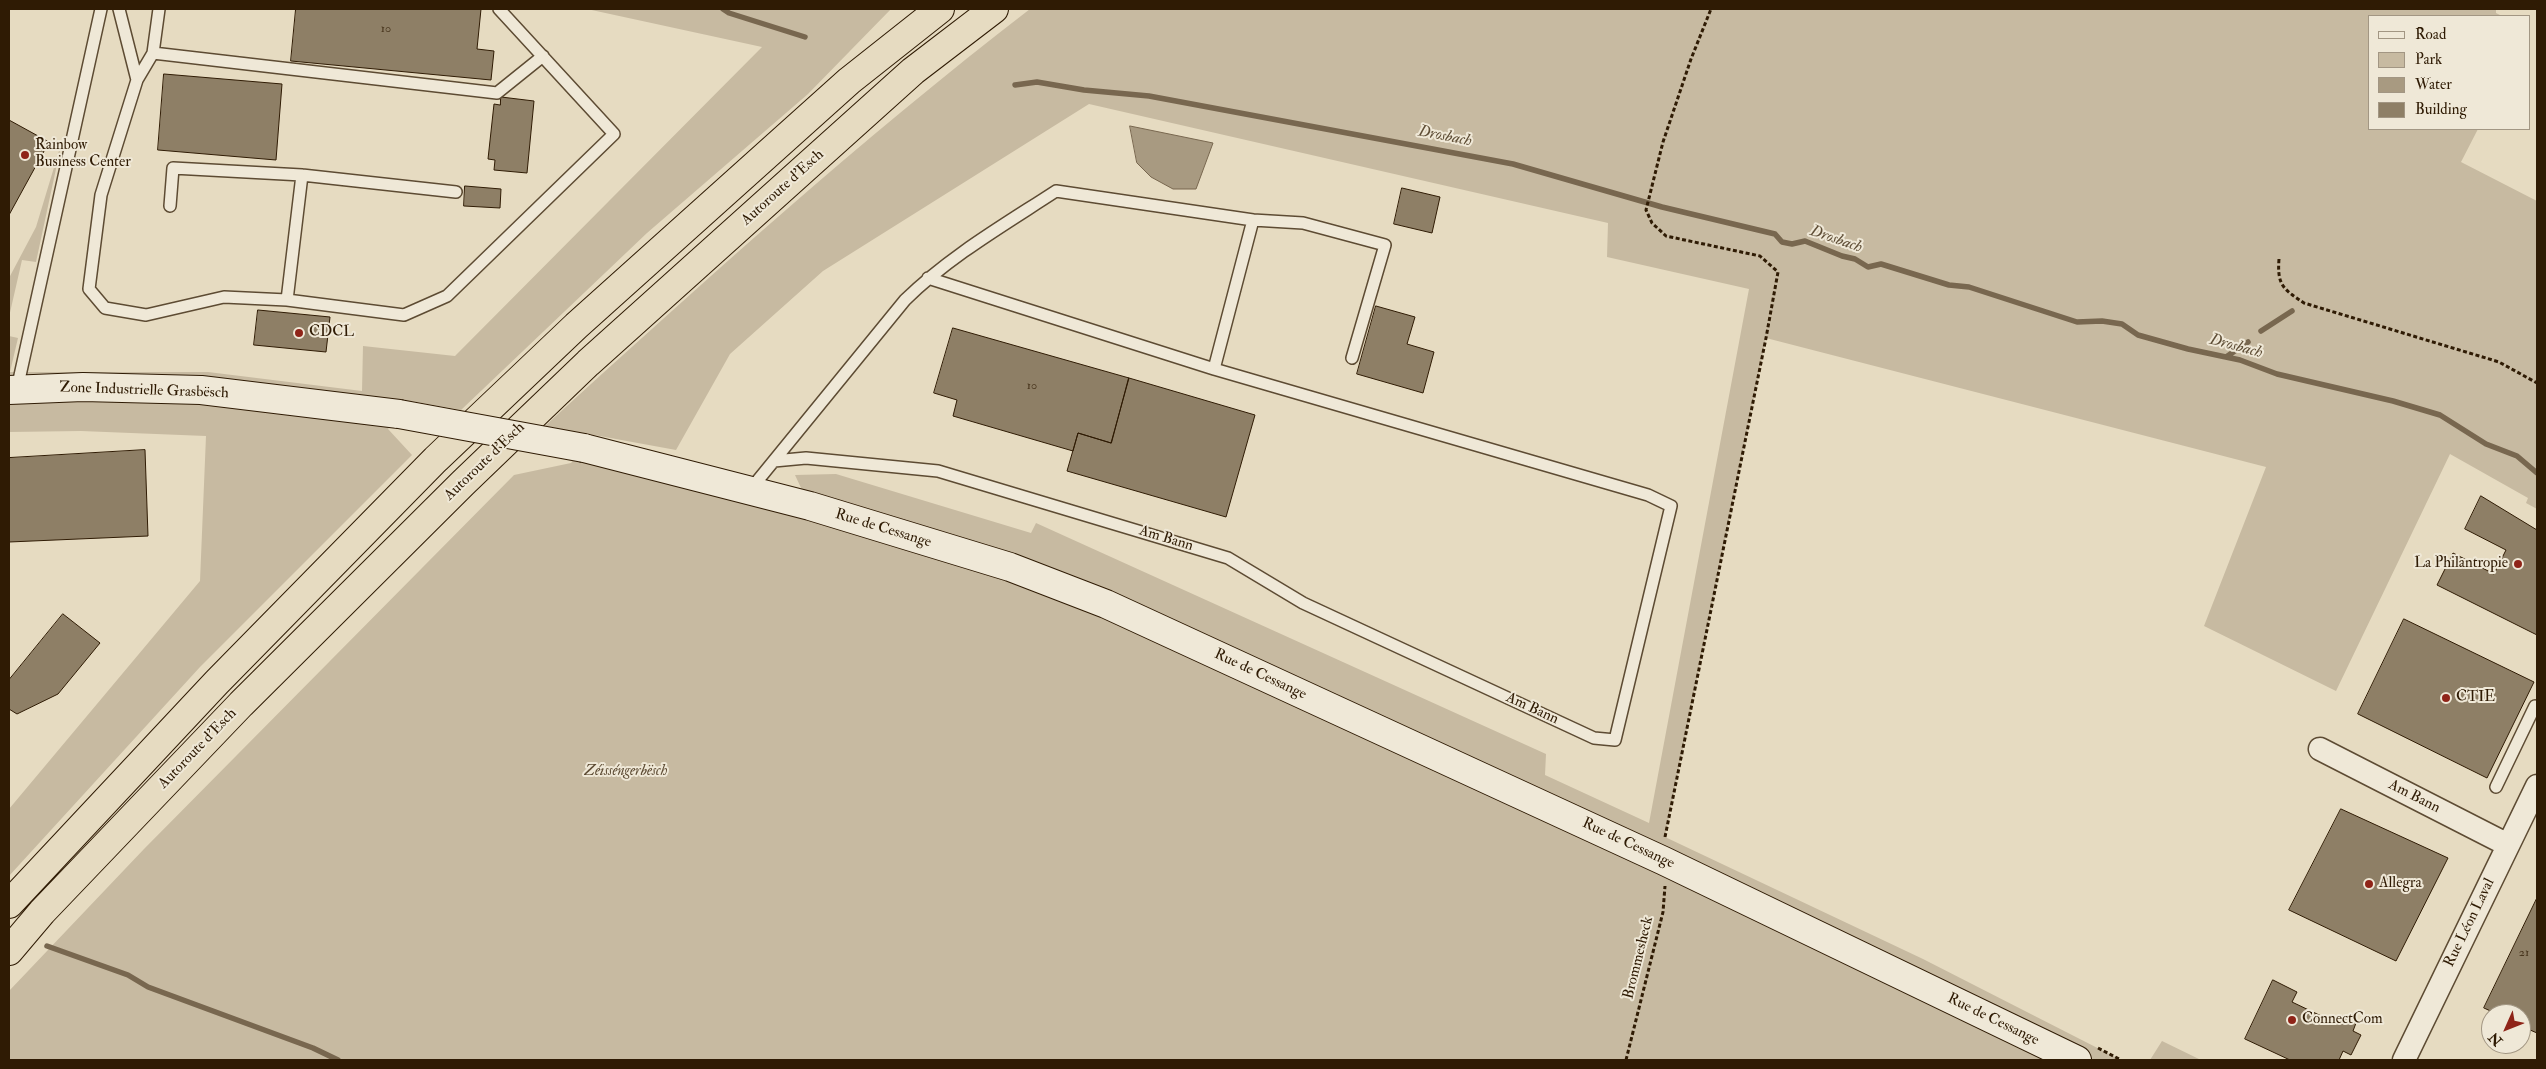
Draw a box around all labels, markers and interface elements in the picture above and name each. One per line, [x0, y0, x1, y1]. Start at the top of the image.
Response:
legend [2368, 15, 2531, 130]
house number: 10 [381, 22, 391, 36]
text: Road [2415, 25, 2446, 44]
text: Park [2415, 50, 2442, 69]
text: Water [2415, 75, 2452, 94]
text: Building [2415, 100, 2467, 119]
water label: Drosbach [1417, 122, 1473, 152]
place label: Rainbow Business Center [35, 137, 131, 172]
street label: Autoroute d'Esch [738, 146, 828, 230]
marker: Rainbow Business Center [19, 149, 31, 161]
water label: Drosbach [1807, 222, 1865, 258]
place label: CDCL [309, 324, 354, 342]
marker: CDCL [293, 327, 305, 339]
water label: Drosbach [2207, 331, 2265, 363]
street label: Zone Industrielle Grasbësch [59, 379, 229, 403]
house number: 10 [1027, 379, 1037, 393]
street label: Autoroute d'Esch [441, 419, 529, 505]
street label: Rue de Cessange [833, 506, 933, 552]
street label: Am Bann [1137, 522, 1195, 556]
place label: La Philantropie [2414, 555, 2508, 573]
marker: La Philantropie [2512, 558, 2524, 570]
street label: Rue de Cessange [1211, 646, 1309, 704]
street label: Am Bann [1503, 689, 1561, 729]
place label: CTIE [2456, 689, 2495, 707]
marker: CTIE [2440, 692, 2452, 704]
street label: Autoroute d'Esch [155, 705, 241, 793]
park label: Zéisséngerbësch [585, 763, 667, 781]
street label: Am Bann [2385, 776, 2443, 818]
street label: Rue de Cessange [1579, 815, 1677, 873]
place label: Allegra [2379, 875, 2422, 893]
street label: Rue Léon Laval [2441, 876, 2499, 970]
marker: Allegra [2363, 878, 2375, 890]
street label: Brommesheck [1620, 915, 1658, 1001]
house number: 21 [2519, 946, 2529, 960]
street label: Rue de Cessange [1944, 990, 2042, 1050]
north arrow [2481, 1004, 2531, 1054]
place label: ConnectCom [2302, 1011, 2383, 1029]
marker: ConnectCom [2286, 1014, 2298, 1026]
text: N [2485, 1029, 2506, 1049]

